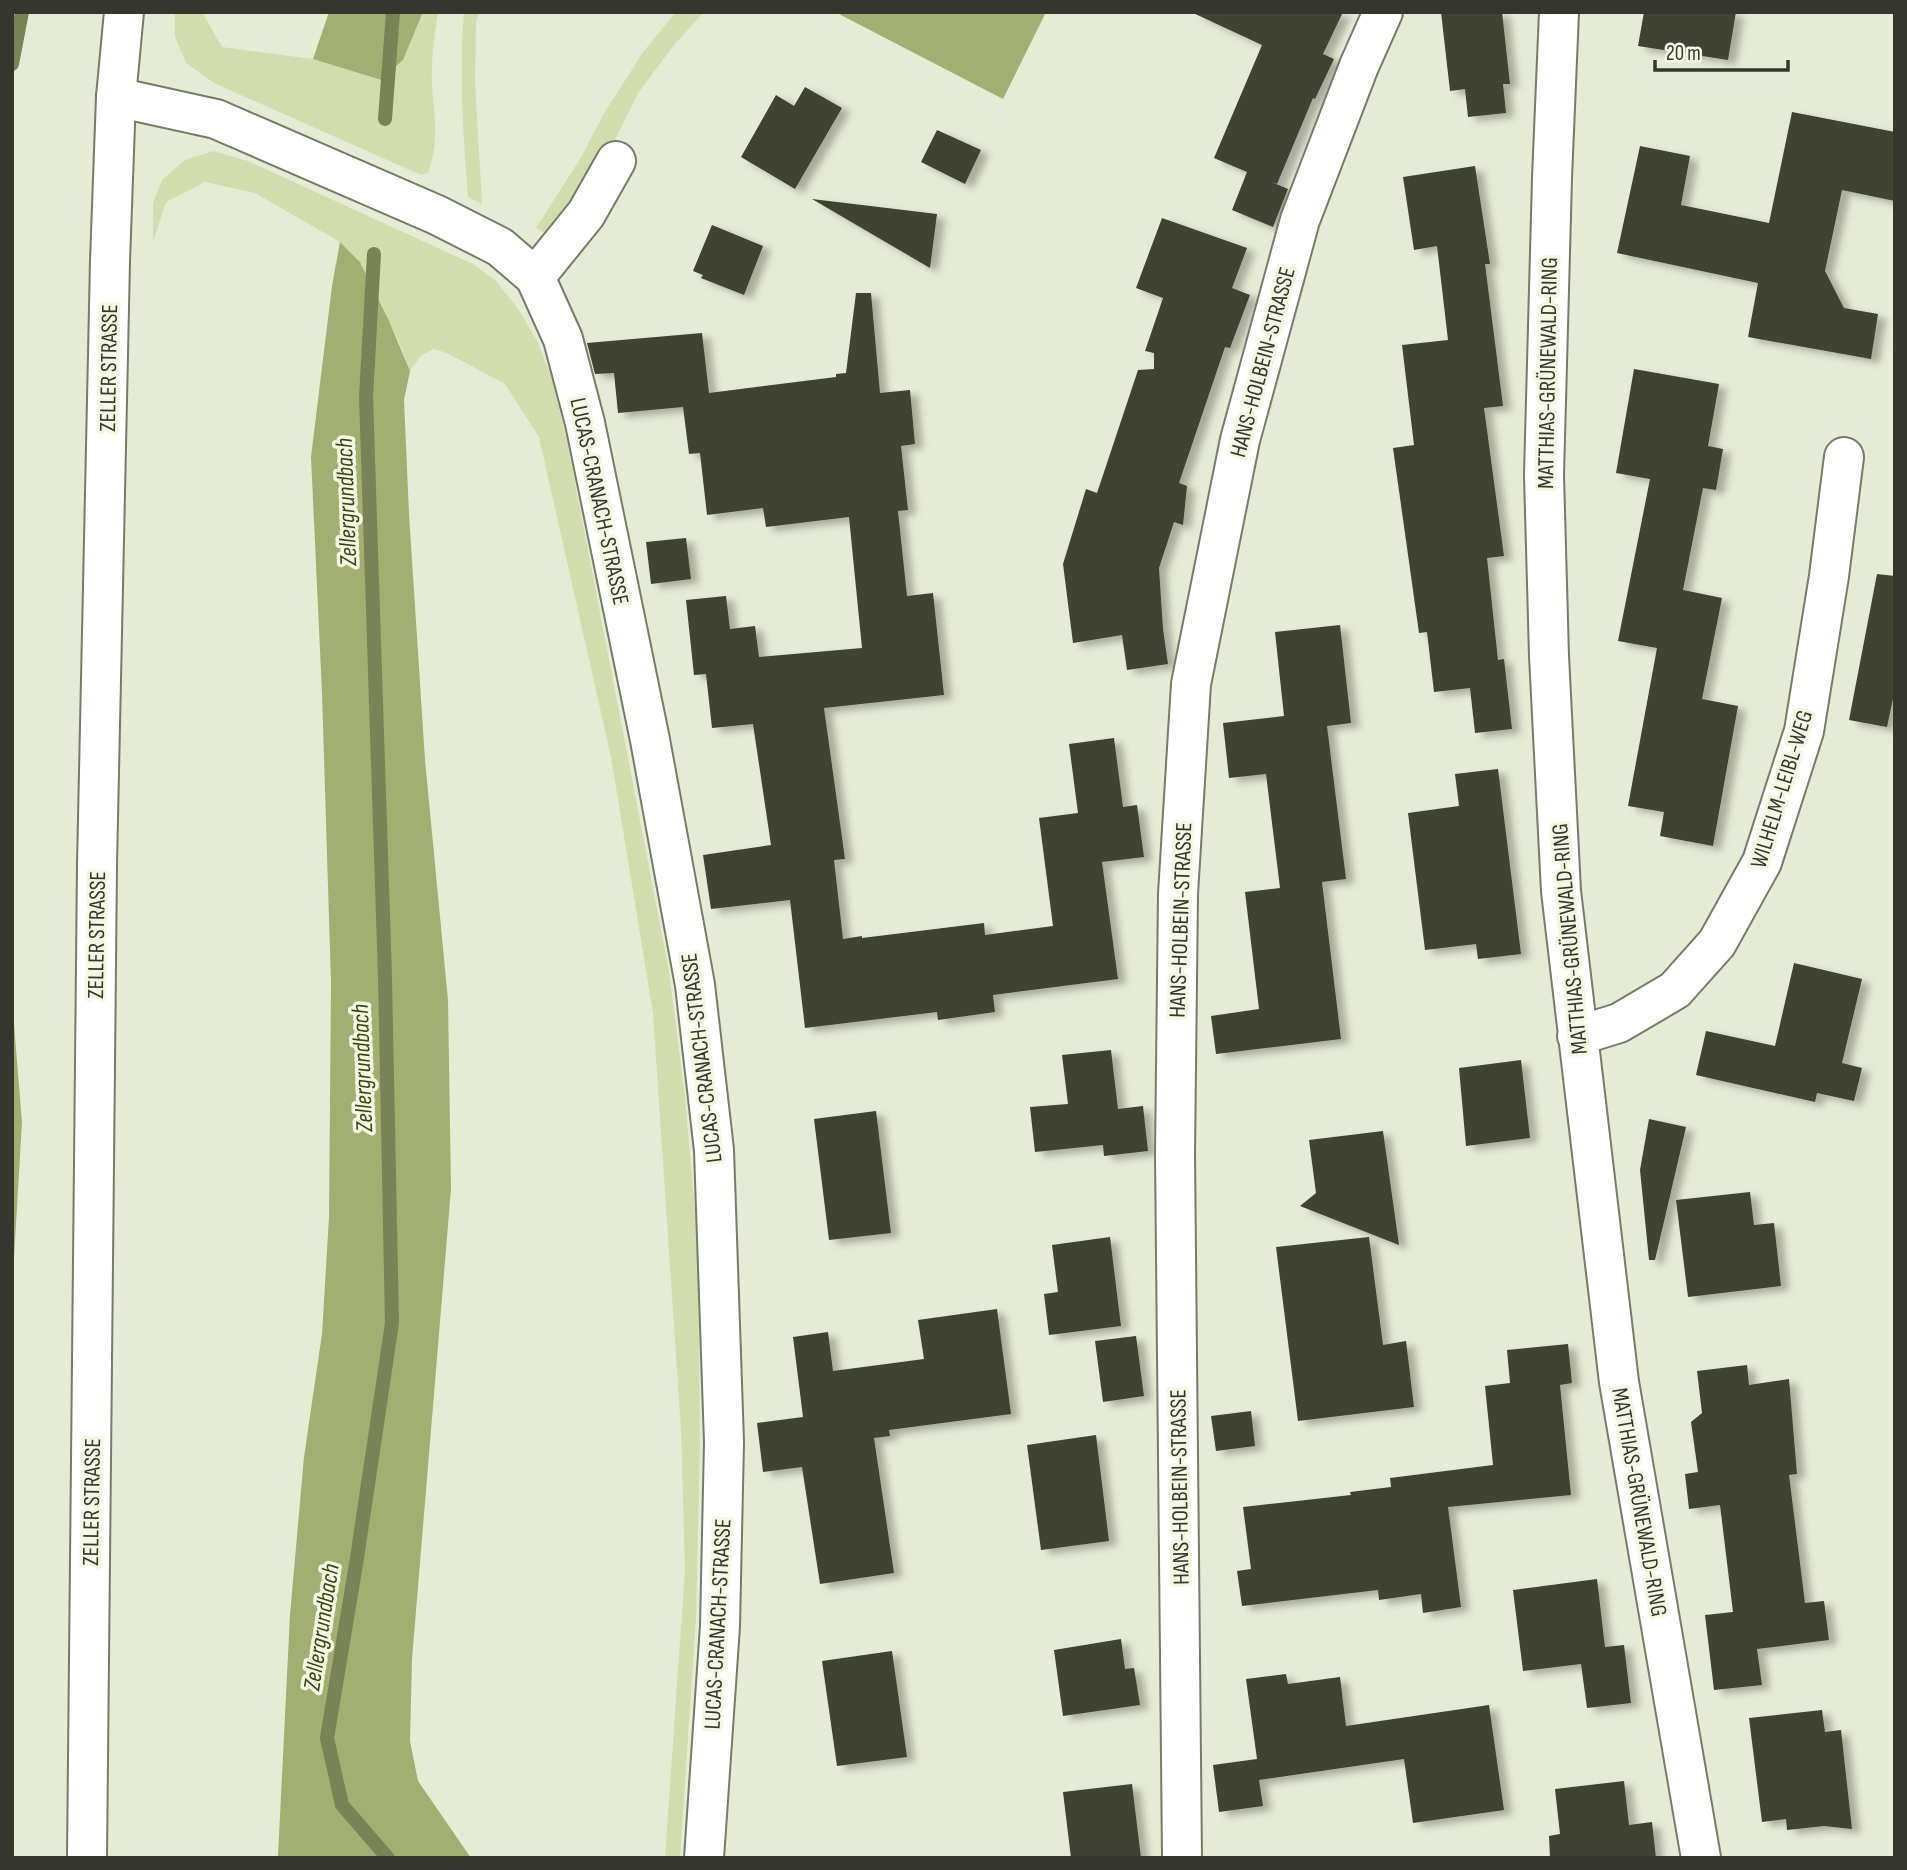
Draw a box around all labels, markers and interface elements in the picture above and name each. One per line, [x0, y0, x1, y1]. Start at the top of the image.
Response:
scale bar [1655, 28, 1788, 72]
text: 20 m [1666, 41, 1701, 66]
street label: MATTHIAS-GRÜNEWALD-RING [1532, 257, 1564, 489]
street label: HANS-HOLBEIN-STRASSE [1224, 264, 1302, 460]
street label: ZELLER STRASSE [94, 304, 124, 432]
street label: LUCAS-CRANACH-STRASSE [563, 395, 635, 607]
water label: Zellergrundbach [330, 437, 363, 568]
street label: WILHELM-LEIBL-WEG [1745, 707, 1819, 872]
street label: HANS-HOLBEIN-STRASSE [1164, 822, 1198, 1018]
street label: MATTHIAS-GRÜNEWALD-RING [1546, 822, 1594, 1056]
street label: ZELLER STRASSE [82, 871, 112, 999]
street label: LUCAS-CRANACH-STRASSE [675, 951, 729, 1164]
water label: Zellergrundbach [346, 1003, 379, 1134]
street label: MATTHIAS-GRÜNEWALD-RING [1605, 1386, 1673, 1619]
street label: HANS-HOLBEIN-STRASSE [1164, 1389, 1196, 1585]
street label: ZELLER STRASSE [77, 1438, 107, 1566]
street label: LUCAS-CRANACH-STRASSE [698, 1518, 738, 1730]
water label: Zellergrundbach [297, 1562, 346, 1694]

